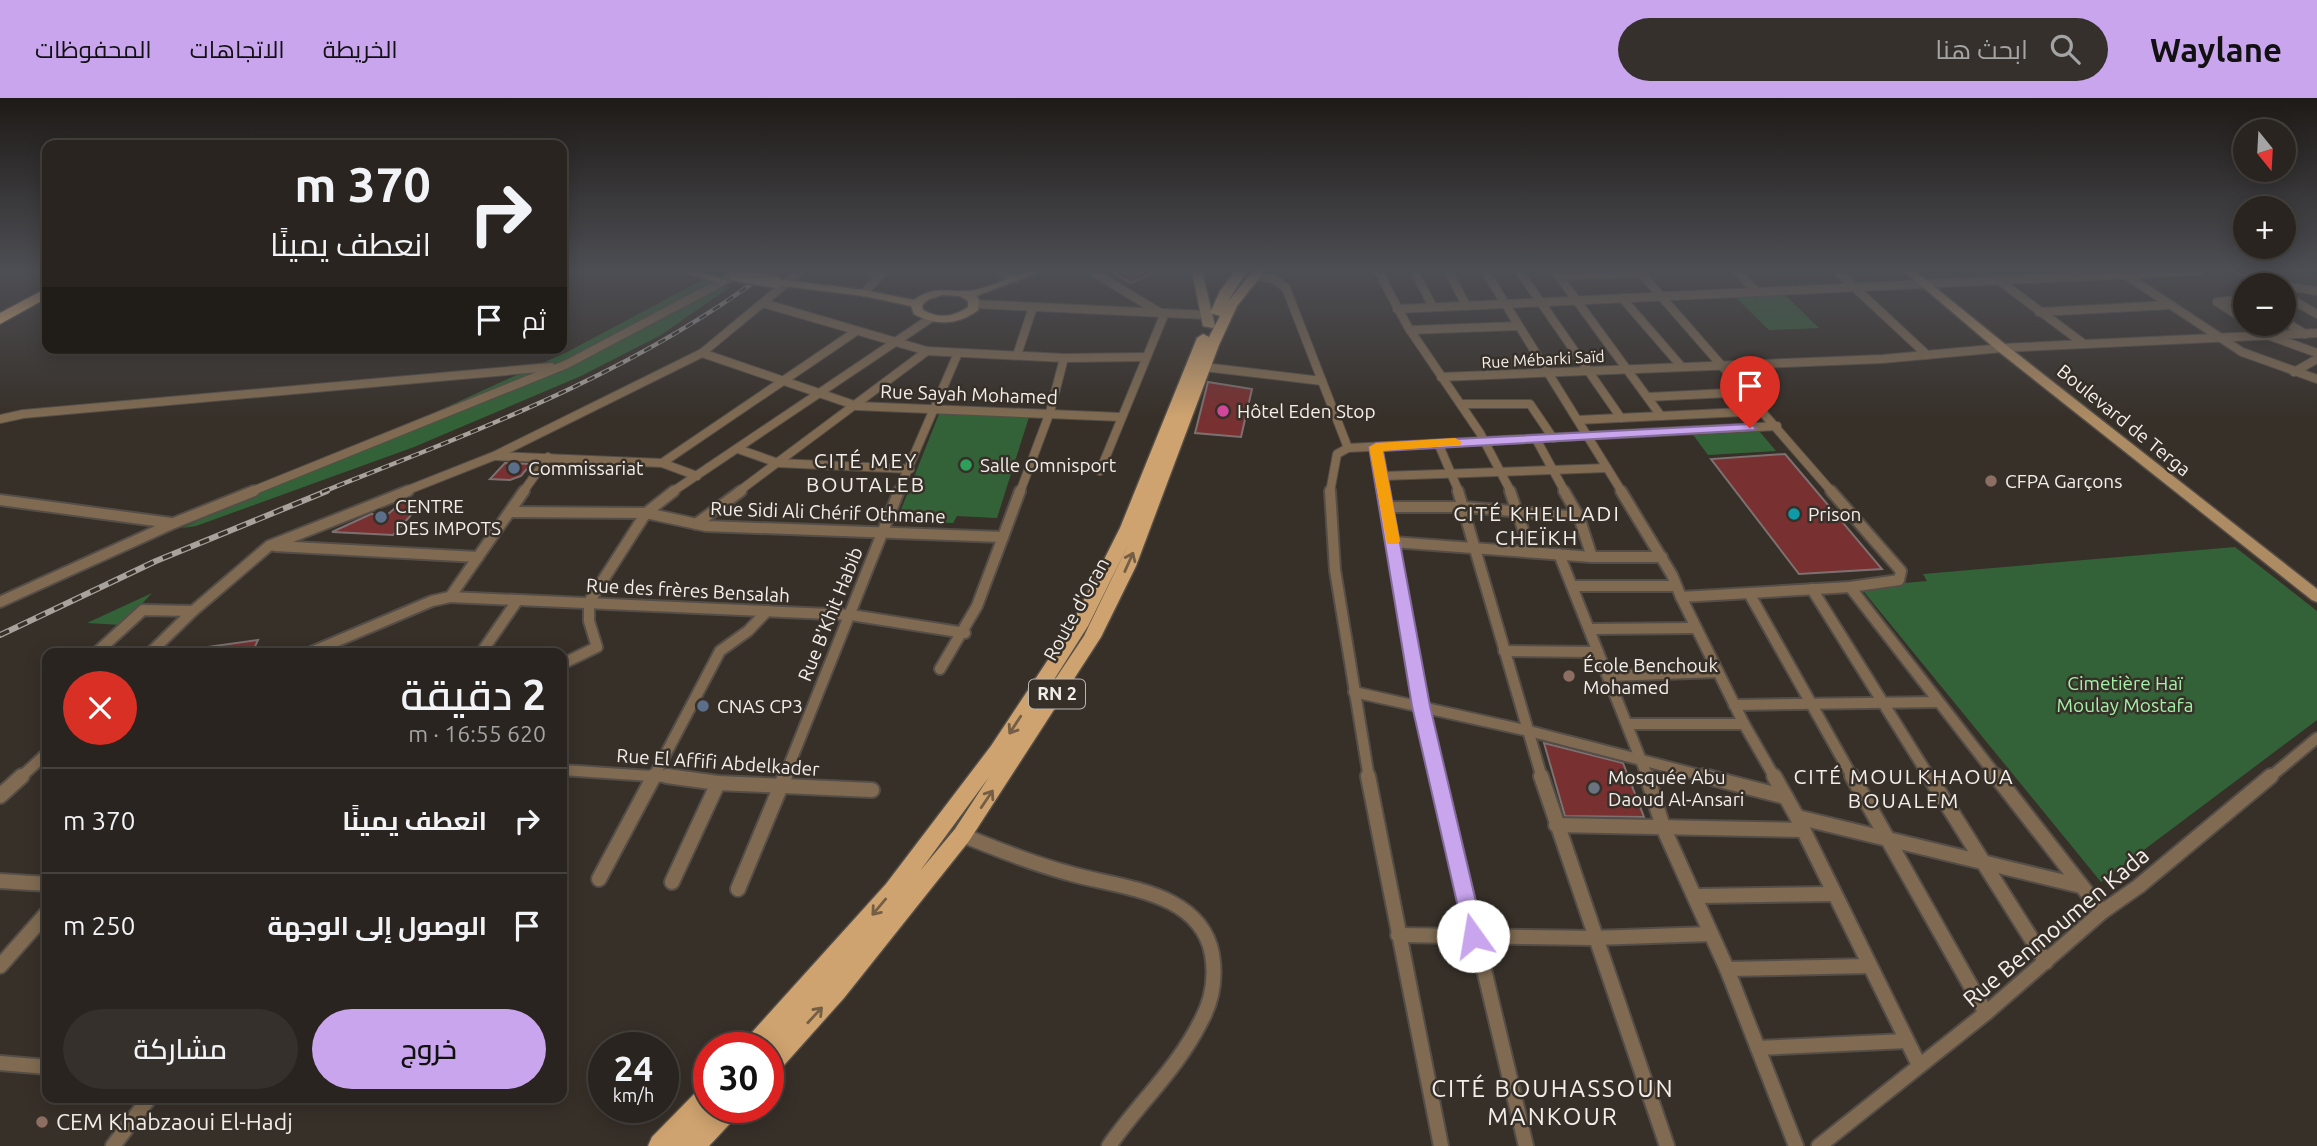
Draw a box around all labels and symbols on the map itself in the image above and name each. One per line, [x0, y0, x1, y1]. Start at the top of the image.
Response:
north arrow [2233, 119, 2296, 182]
street label: Rue Mébarki Saïd [1481, 347, 1605, 371]
pin [1720, 356, 1780, 428]
street label: Boulevard de Terga [2053, 359, 2195, 481]
street label: Rue Sayah Mohamed [880, 380, 1058, 408]
place label: Hôtel Eden Stop [1237, 400, 1376, 422]
marker: Hôtel Eden Stop [1215, 403, 1231, 419]
district label: CITÉ MEY BOUTALEB [806, 448, 926, 496]
place label: Salle Omnisport [980, 454, 1117, 476]
place label: Commissariat [528, 457, 644, 479]
marker: Salle Omnisport [958, 457, 974, 473]
marker: Commissariat [506, 460, 522, 476]
place label: CFPA Garçons [2005, 470, 2122, 492]
marker: CFPA Garçons [1983, 473, 1999, 489]
place label: CENTRE DES IMPOTS [395, 495, 501, 539]
street label: Rue Sidi Ali Chérif Othmane [710, 497, 946, 527]
district label: CITÉ KHELLADI CHEÏKH [1453, 501, 1621, 549]
place label: Prison [1808, 503, 1861, 525]
marker: Prison [1786, 506, 1802, 522]
marker: CENTRE DES IMPOTS [373, 509, 389, 525]
street label: Rue B'Khit Habib [793, 544, 867, 684]
one-way arrow [1123, 552, 1136, 573]
street label: Route d'Oran [1039, 554, 1113, 664]
street label: Rue des frères Bensalah [586, 574, 790, 606]
place label: École Benchouk Mohamed [1583, 654, 1718, 698]
marker: École Benchouk Mohamed [1561, 668, 1577, 684]
park label: Cimetière Haï Moulay Mostafa [2057, 672, 2193, 716]
road number: RN 2 [1029, 680, 1085, 708]
place label: CNAS CP3 [717, 695, 803, 717]
marker: CNAS CP3 [695, 698, 711, 714]
one-way arrow [1008, 715, 1022, 734]
street label: Rue El Affifi Abdelkader [616, 744, 820, 780]
district label: CITÉ MOULKHAOUA BOUALEM [1793, 764, 2015, 812]
place label: Mosquée Abu Daoud Al-Ansari [1608, 766, 1744, 810]
marker: Mosquée Abu Daoud Al-Ansari [1586, 780, 1602, 796]
one-way arrow [980, 789, 994, 809]
street label: Rue Benmoumen Kada [1958, 842, 2153, 1012]
one-way arrow [871, 898, 887, 916]
position arrow [1436, 899, 1510, 973]
one-way arrow [806, 1007, 823, 1024]
speed limit sign: 30 [693, 1032, 784, 1123]
district label: CITÉ BOUHASSOUN MANKOUR [1431, 1074, 1675, 1130]
place label: CEM Khabzaoui El-Hadj [56, 1109, 293, 1134]
marker: CEM Khabzaoui El-Hadj [34, 1114, 50, 1130]

